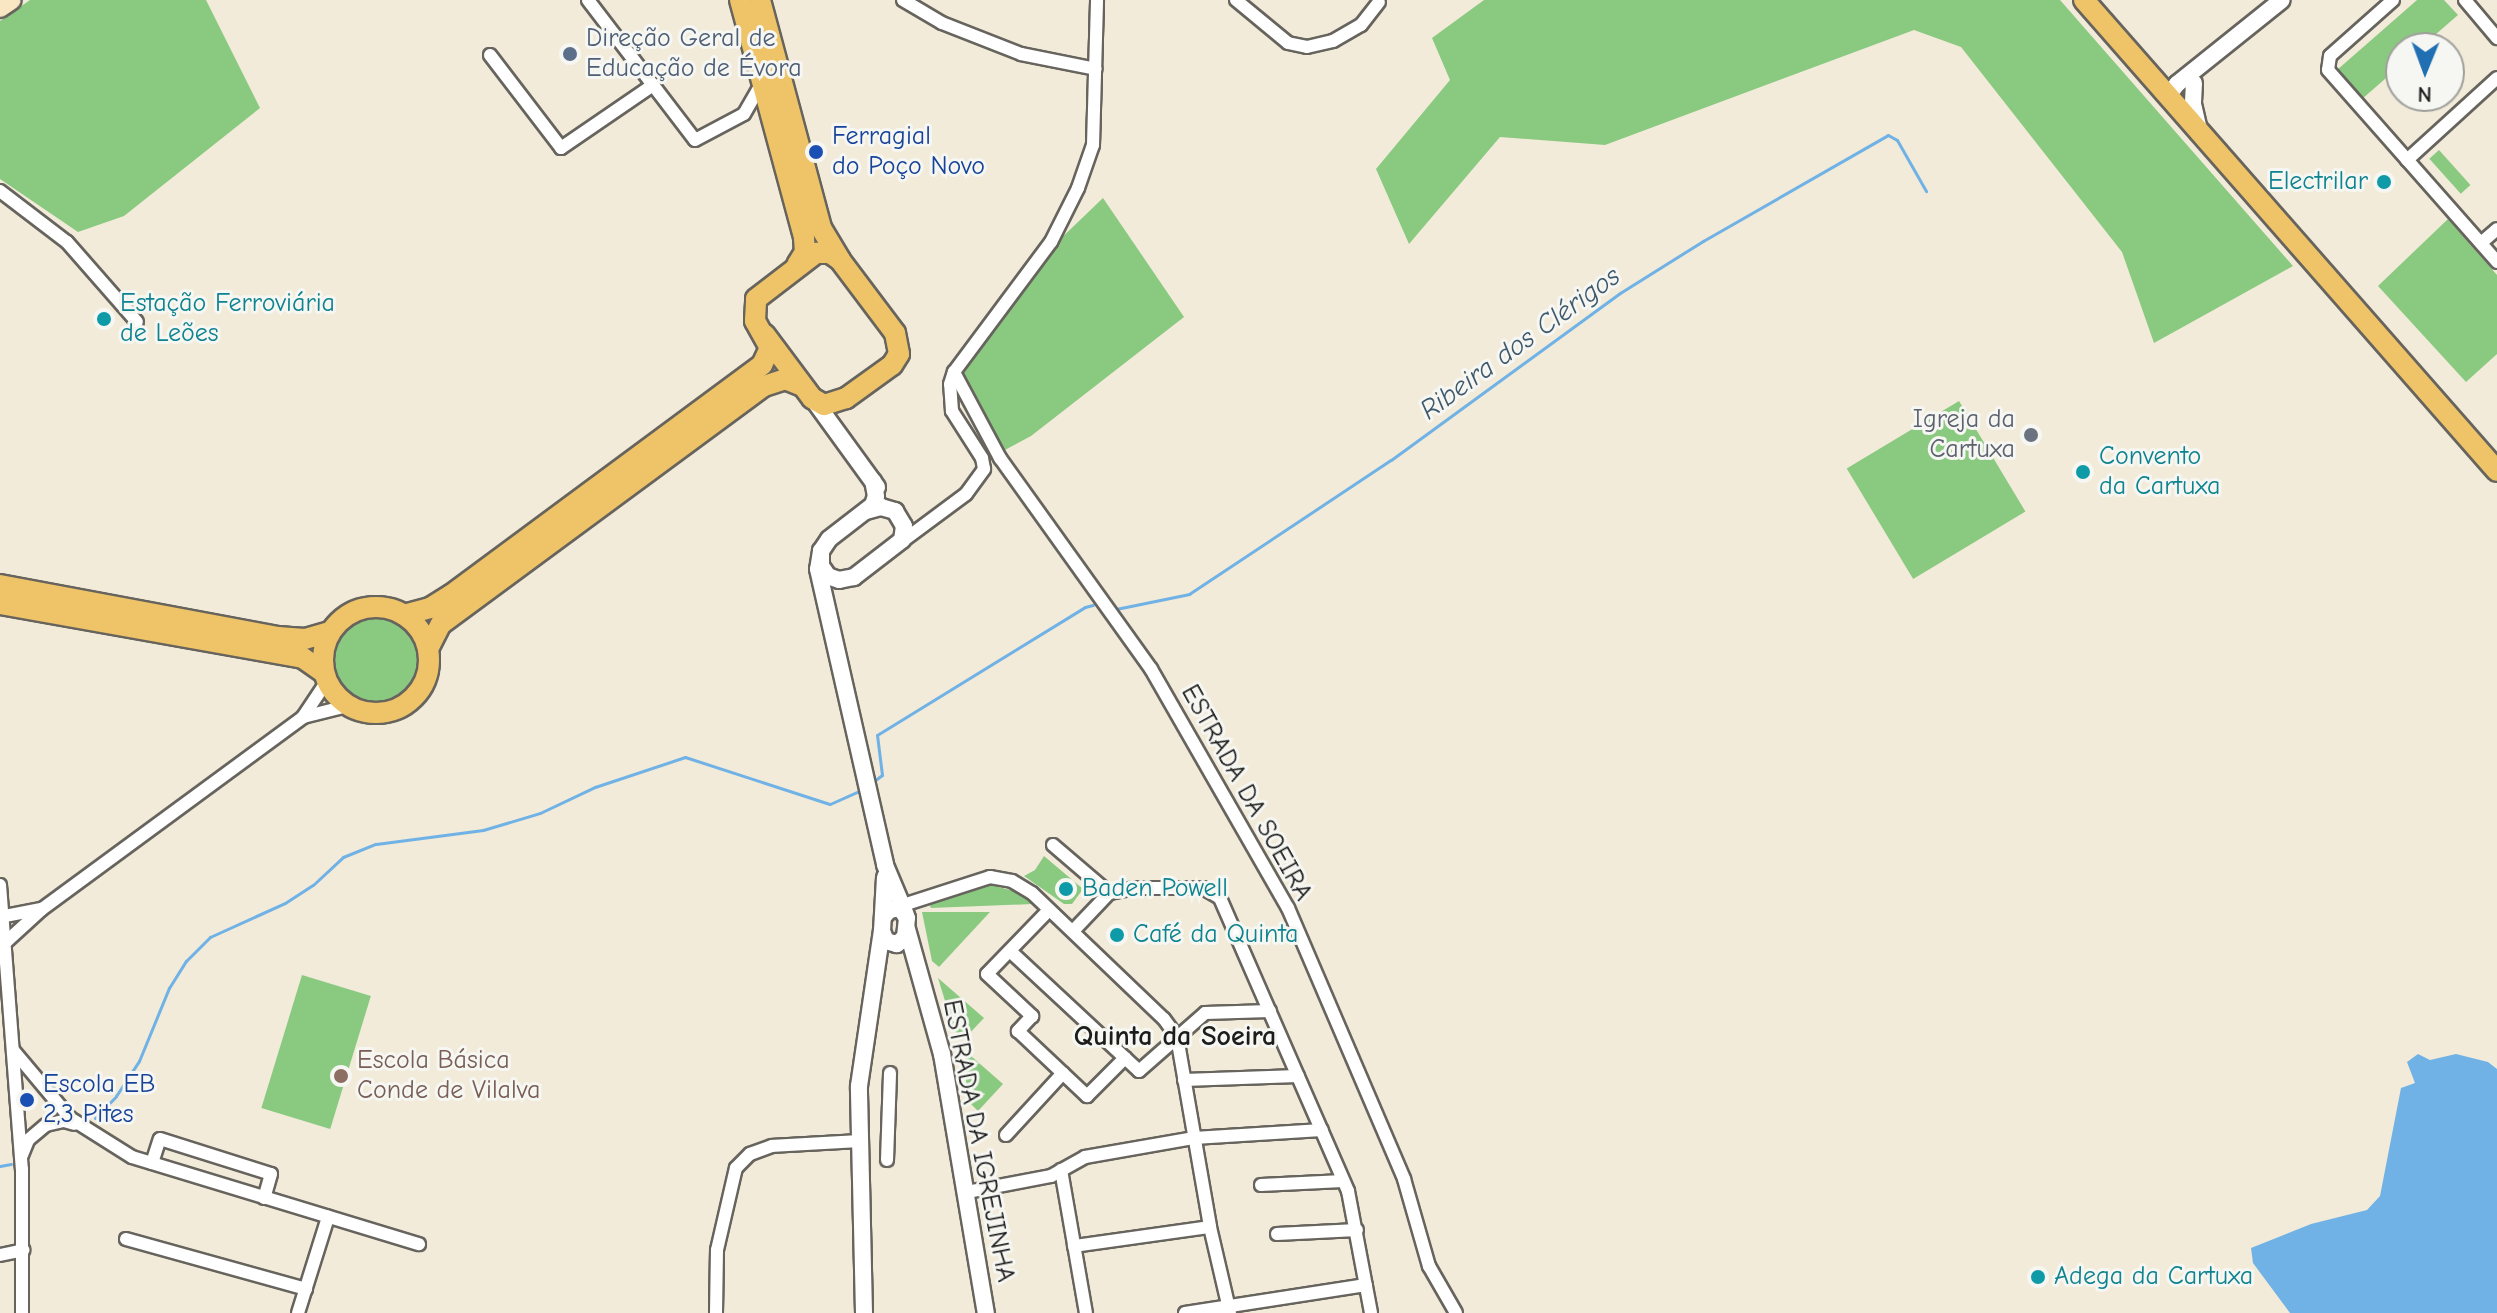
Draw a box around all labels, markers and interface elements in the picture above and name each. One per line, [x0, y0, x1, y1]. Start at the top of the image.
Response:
place label: Direção Geral de Educação de Évora [586, 23, 802, 84]
north arrow [2385, 32, 2465, 112]
marker: Direção Geral de Educação de Évora [561, 45, 579, 63]
text: N [2417, 81, 2432, 107]
place label: Ferragial do Poço Novo [832, 121, 985, 182]
marker: Ferragial do Poço Novo [807, 143, 825, 161]
place label: Electrilar [2268, 166, 2368, 198]
marker: Electrilar [2375, 173, 2393, 191]
water label: Ribeira dos Clérigos [1413, 259, 1627, 427]
place label: Estação Ferroviária de Leões [120, 288, 335, 350]
marker: Estação Ferroviária de Leões [95, 310, 113, 328]
place label: Igreja da Cartuxa [1913, 404, 2015, 466]
marker: Igreja da Cartuxa [2022, 426, 2040, 444]
place label: Convento da Cartuxa [2099, 441, 2220, 502]
marker: Convento da Cartuxa [2074, 463, 2092, 481]
street label: ESTRADA DA SOEIRA [1174, 680, 1318, 906]
place label: Baden Powell [1082, 873, 1228, 905]
marker: Baden Powell [1057, 880, 1075, 898]
place label: Café da Quinta [1133, 919, 1299, 951]
marker: Café da Quinta [1108, 926, 1126, 944]
street label: ESTRADA DA IGREJINHA [935, 997, 1021, 1285]
district label: Quinta da Soeira [1074, 1019, 1276, 1053]
place label: Escola Básica Conde de Vilalva [357, 1045, 540, 1106]
marker: Escola Básica Conde de Vilalva [332, 1067, 350, 1085]
place label: Escola EB 2,3 Pites [43, 1069, 155, 1130]
marker: Escola EB 2,3 Pites [18, 1091, 36, 1109]
place label: Adega da Cartuxa [2054, 1261, 2253, 1293]
marker: Adega da Cartuxa [2029, 1268, 2047, 1286]

